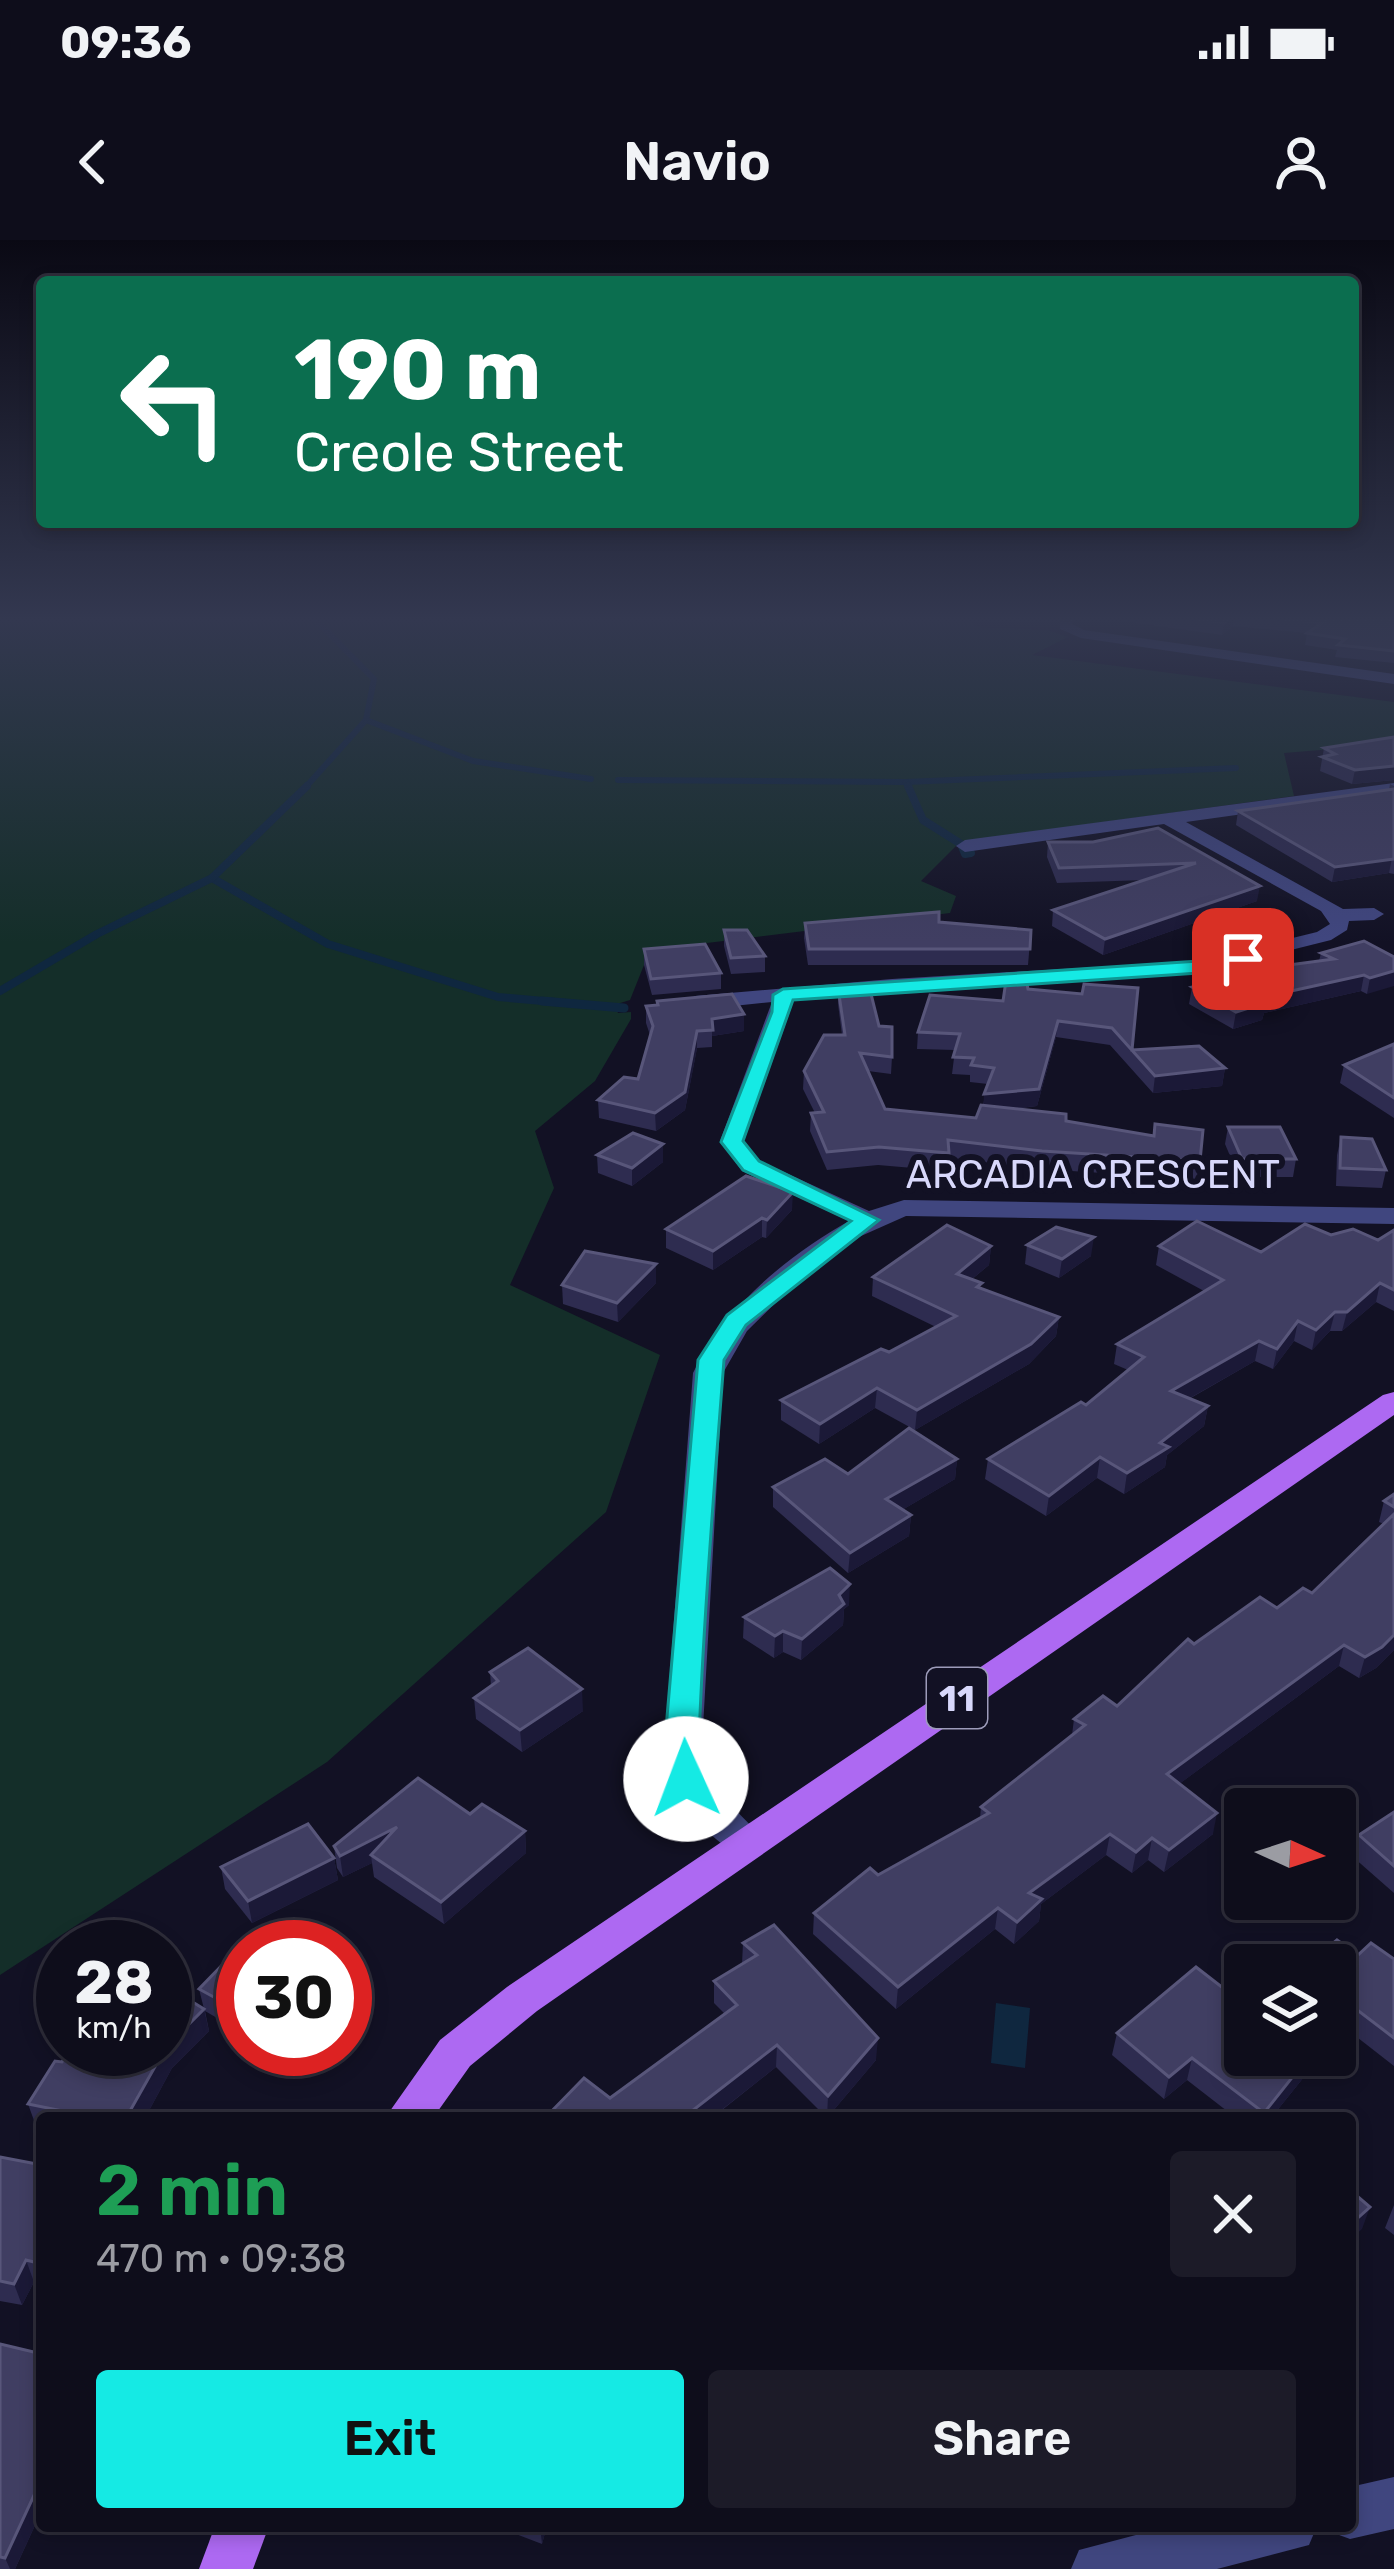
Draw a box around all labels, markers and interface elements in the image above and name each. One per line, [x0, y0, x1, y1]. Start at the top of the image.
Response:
text: 09:36 [60, 16, 192, 69]
icon: back [60, 129, 126, 195]
icon: person [1268, 129, 1334, 195]
text: Navio [623, 130, 771, 194]
text: 190 m [294, 320, 542, 420]
icon: left [96, 324, 252, 480]
text: Creole Street [294, 421, 624, 485]
pin [1192, 908, 1294, 1010]
icon: arrive [1210, 926, 1276, 992]
street label: ARCADIA CRESCENT [906, 1152, 1280, 1198]
road number: 11 [927, 1668, 987, 1728]
position arrow [623, 1716, 749, 1842]
north arrow [1224, 1788, 1356, 1920]
map controls [1224, 1788, 1356, 2076]
speed limit sign: 30 [216, 1920, 372, 2076]
button: layers [1224, 1944, 1356, 2076]
text: 28 [74, 1947, 154, 2018]
text: km/h [77, 2010, 151, 2046]
text: 2 min [96, 2148, 288, 2233]
button: close [1170, 2151, 1296, 2277]
text: 470 m · 09:38 [96, 2236, 347, 2282]
button: Exit [96, 2370, 684, 2508]
button: Share [708, 2370, 1296, 2508]

